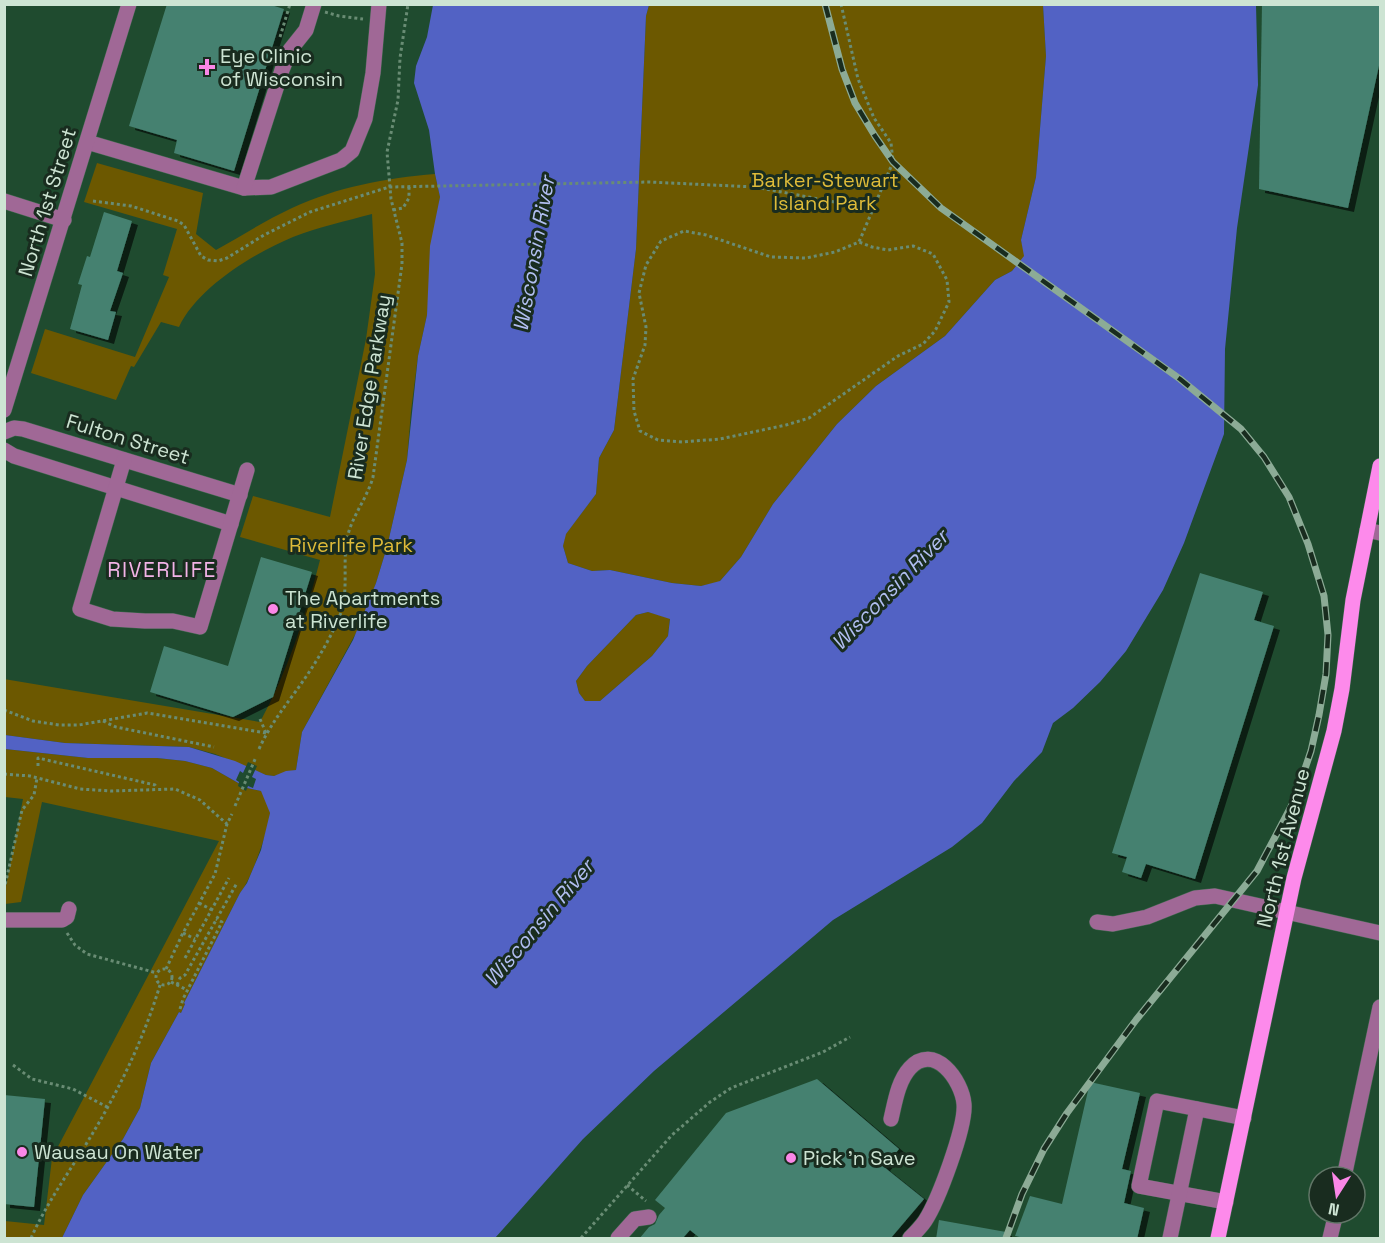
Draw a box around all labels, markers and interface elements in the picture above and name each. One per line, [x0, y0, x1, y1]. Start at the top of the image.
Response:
place label: Eye Clinic of Wisconsin [220, 43, 343, 92]
marker: Eye Clinic of Wisconsin [198, 58, 216, 76]
street label: North 1st Street [12, 125, 82, 279]
park label: Barker-Stewart Island Park [751, 167, 899, 216]
water label: Wisconsin River [507, 172, 561, 334]
street label: River Edge Parkway [342, 292, 396, 482]
street label: Fulton Street [63, 408, 193, 470]
water label: Wisconsin River [825, 522, 955, 656]
park label: Riverlife Park [289, 532, 413, 558]
district label: RIVERLIFE [107, 556, 217, 583]
place label: The Apartments at Riverlife [285, 585, 440, 634]
marker: The Apartments at Riverlife [266, 602, 280, 616]
street label: North 1st Avenue [1251, 766, 1315, 930]
water label: Wisconsin River [478, 852, 601, 992]
place label: Wausau On Water [34, 1139, 201, 1165]
marker: Wausau On Water [15, 1145, 29, 1159]
place label: Pick 'n Save [803, 1145, 916, 1171]
marker: Pick 'n Save [784, 1151, 798, 1165]
north arrow [1307, 1165, 1367, 1225]
text: N [1327, 1198, 1341, 1221]

